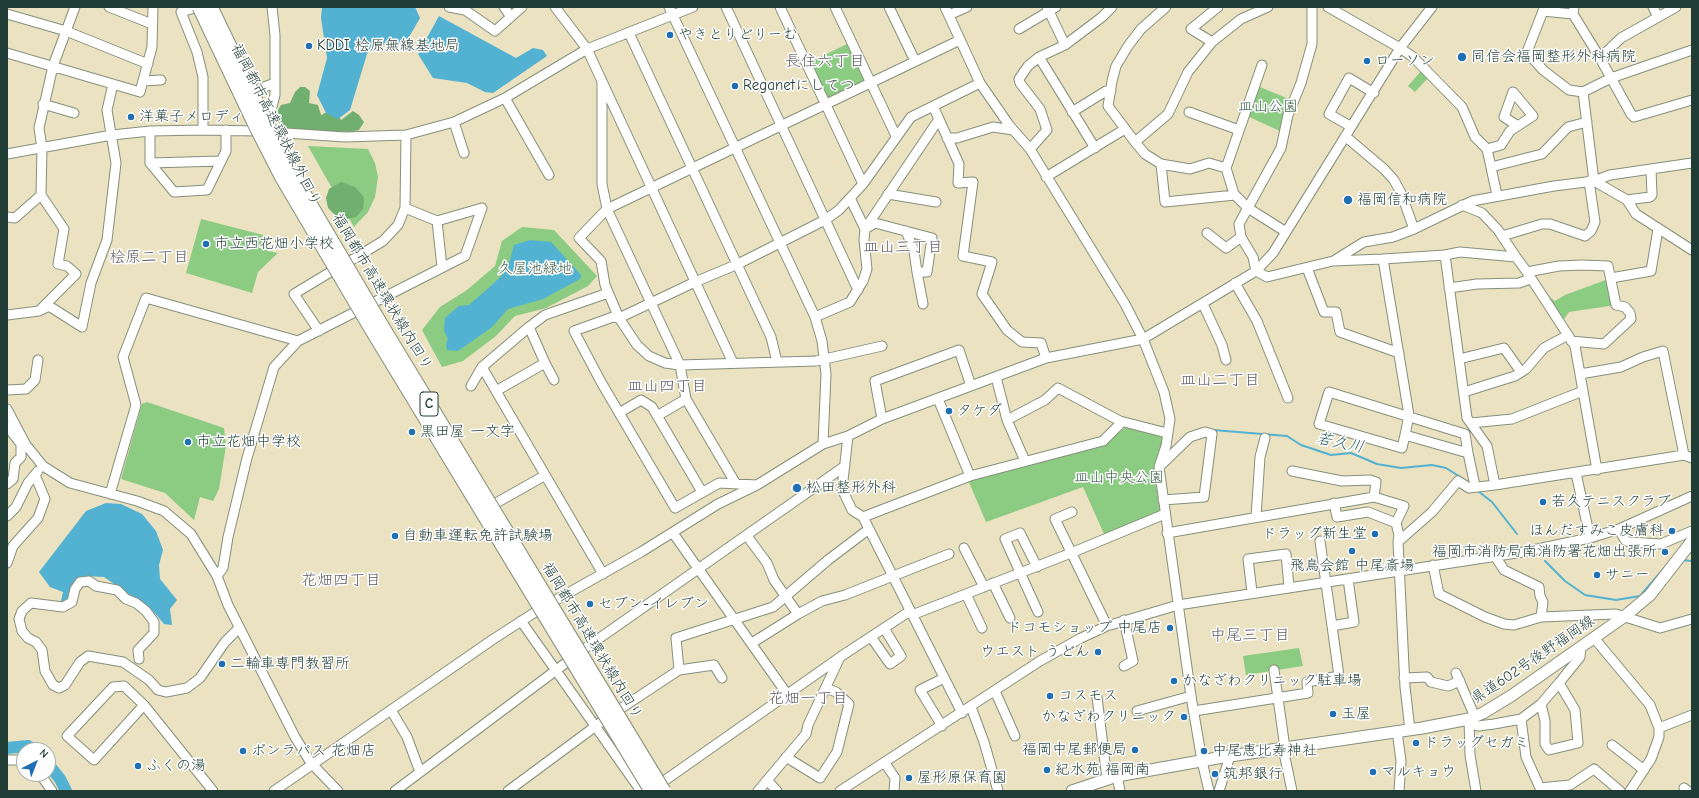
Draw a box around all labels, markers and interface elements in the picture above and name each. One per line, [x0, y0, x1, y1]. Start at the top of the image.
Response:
place label: やきとりどりーむ [678, 26, 797, 44]
marker: やきとりどりーむ [665, 30, 675, 40]
place label: KDDI 桧原無線基地局 [317, 37, 460, 55]
street label: 福岡都市高速環状線外回り [227, 41, 325, 209]
marker: KDDI 桧原無線基地局 [304, 41, 314, 51]
place label: 同信会福岡整形外科病院 [1471, 48, 1636, 66]
district label: 長住六丁目 [785, 51, 865, 71]
marker: 同信会福岡整形外科病院 [1456, 51, 1468, 63]
place label: ローソン [1375, 52, 1435, 70]
marker: ローソン [1362, 56, 1372, 66]
place label: Reganetにしてつ [743, 77, 855, 95]
marker: Reganetにしてつ [730, 81, 740, 91]
park label: 皿山公園 [1238, 98, 1298, 116]
place label: 洋菓子メロディ [139, 108, 244, 126]
marker: 洋菓子メロディ [126, 112, 136, 122]
place label: 福岡信和病院 [1357, 191, 1447, 209]
marker: 福岡信和病院 [1342, 194, 1354, 206]
street label: 福岡都市高速環状線内回り [328, 210, 436, 374]
place label: 市立西花畑小学校 [214, 235, 334, 253]
district label: 皿山三丁目 [863, 237, 943, 257]
marker: 市立西花畑小学校 [201, 239, 211, 249]
district label: 桧原二丁目 [109, 247, 189, 267]
park label: 久屋池緑地 [498, 260, 572, 278]
district label: 皿山二丁目 [1180, 370, 1260, 390]
district label: 皿山四丁目 [627, 376, 707, 396]
road number: C [420, 392, 438, 416]
place label: タケダ [957, 402, 1002, 420]
marker: タケダ [944, 406, 954, 416]
place label: 黒田屋 一文字 [420, 423, 515, 441]
marker: 黒田屋 一文字 [407, 427, 417, 437]
water label: 若久川 [1315, 429, 1365, 457]
place label: 市立花畑中学校 [196, 433, 301, 451]
marker: 市立花畑中学校 [183, 437, 193, 447]
park label: 皿山中央公園 [1074, 469, 1164, 487]
place label: 松田整形外科 [806, 479, 896, 497]
marker: 松田整形外科 [791, 482, 803, 494]
place label: 若久テニスクラブ [1551, 493, 1671, 511]
marker: 若久テニスクラブ [1538, 497, 1548, 507]
place label: ほんだすみこ皮膚科 [1529, 522, 1664, 540]
place label: ドラッグ新生堂 [1262, 525, 1367, 543]
marker: ほんだすみこ皮膚科 [1667, 526, 1677, 536]
place label: 自動車運転免許試験場 [403, 527, 553, 545]
marker: ドラッグ新生堂 [1370, 529, 1380, 539]
marker: 自動車運転免許試験場 [390, 531, 400, 541]
place label: 福岡市消防局南消防署花畑出張所 [1432, 543, 1657, 561]
marker: 飛鳥会館 中尾斎場 [1347, 546, 1357, 556]
marker: 福岡市消防局南消防署花畑出張所 [1660, 547, 1670, 557]
place label: 飛鳥会館 中尾斎場 [1289, 557, 1415, 575]
street label: 福岡都市高速環状線内回り [538, 559, 646, 723]
place label: サニー [1605, 566, 1650, 584]
district label: 花畑四丁目 [301, 570, 381, 590]
marker: サニー [1592, 570, 1602, 580]
place label: セブン-イレブン [598, 595, 709, 613]
marker: セブン-イレブン [585, 599, 595, 609]
street label: 県道602号後野福岡線 [1468, 612, 1598, 708]
place label: ドコモショップ 中尾店 [1007, 619, 1162, 637]
marker: ドコモショップ 中尾店 [1165, 623, 1175, 633]
district label: 中尾三丁目 [1210, 625, 1290, 645]
place label: ウエスト うどん [980, 643, 1090, 661]
marker: ウエスト うどん [1093, 647, 1103, 657]
place label: 二輪車専門教習所 [230, 655, 350, 673]
marker: 二輪車専門教習所 [217, 659, 227, 669]
place label: かなざわクリニック駐車場 [1182, 672, 1362, 690]
marker: かなざわクリニック駐車場 [1169, 676, 1179, 686]
place label: コスモス [1058, 687, 1118, 705]
district label: 花畑一丁目 [768, 688, 848, 708]
marker: コスモス [1045, 691, 1055, 701]
place label: 玉屋 [1341, 705, 1371, 723]
place label: かなざわクリニック [1041, 708, 1176, 726]
marker: 玉屋 [1328, 709, 1338, 719]
marker: かなざわクリニック [1179, 712, 1189, 722]
place label: ドラッグセガミ [1424, 734, 1529, 752]
marker: ドラッグセガミ [1411, 738, 1421, 748]
place label: 福岡中尾郵便局 [1022, 741, 1127, 759]
north arrow [16, 742, 56, 782]
place label: ボンラパス 花畑店 [251, 742, 376, 760]
place label: 中尾恵比寿神社 [1212, 742, 1317, 760]
marker: 福岡中尾郵便局 [1130, 745, 1140, 755]
text: N [37, 746, 51, 761]
marker: ボンラパス 花畑店 [238, 746, 248, 756]
marker: 中尾恵比寿神社 [1199, 746, 1209, 756]
place label: ふくの湯 [146, 757, 206, 775]
marker: ふくの湯 [133, 761, 143, 771]
place label: 紀水苑 福岡南 [1055, 761, 1150, 779]
place label: マルキョウ [1381, 763, 1456, 781]
marker: 紀水苑 福岡南 [1042, 765, 1052, 775]
place label: 筑邦銀行 [1223, 765, 1283, 783]
marker: マルキョウ [1368, 767, 1378, 777]
place label: 屋形原保育園 [917, 769, 1007, 787]
marker: 筑邦銀行 [1210, 769, 1220, 779]
marker: 屋形原保育園 [904, 773, 914, 783]

